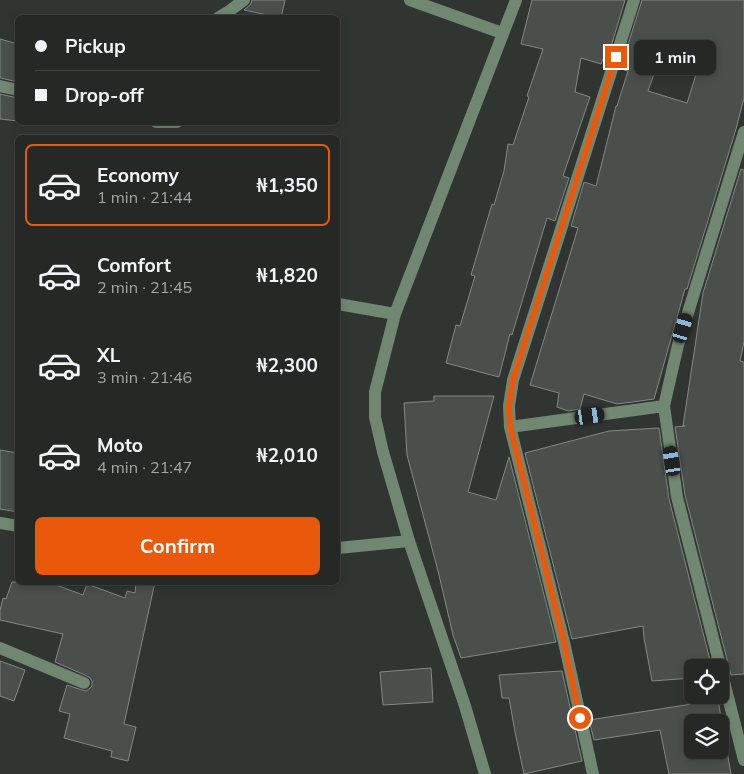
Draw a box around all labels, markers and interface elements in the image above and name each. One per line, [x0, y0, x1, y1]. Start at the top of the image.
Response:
text: Pickup [65, 34, 126, 58]
callout: 1 min [634, 40, 716, 74]
route end [605, 46, 627, 68]
text: 1 min [654, 47, 696, 67]
text: Drop-off [65, 83, 143, 107]
icon: car [37, 163, 82, 208]
text: Economy [97, 163, 179, 187]
text: ₦1,350 [256, 173, 318, 197]
text: 1 min · 21:44 [97, 187, 192, 207]
icon: car [37, 253, 82, 298]
text: Comfort [97, 253, 171, 277]
text: ₦1,820 [256, 263, 318, 287]
text: 2 min · 21:45 [97, 277, 192, 297]
car [671, 311, 694, 345]
icon: car [37, 343, 82, 388]
text: XL [97, 343, 120, 367]
text: ₦2,300 [256, 353, 318, 377]
text: 3 min · 21:46 [97, 367, 192, 387]
car [574, 406, 605, 426]
icon: car [37, 433, 82, 478]
text: Moto [97, 433, 143, 457]
text: ₦2,010 [256, 443, 318, 467]
car [662, 445, 681, 477]
text: 4 min · 21:47 [97, 457, 192, 477]
button: Confirm [35, 517, 320, 575]
map controls [684, 659, 729, 759]
button: locate [684, 659, 729, 704]
route start [569, 707, 591, 729]
button: layers [684, 714, 729, 759]

